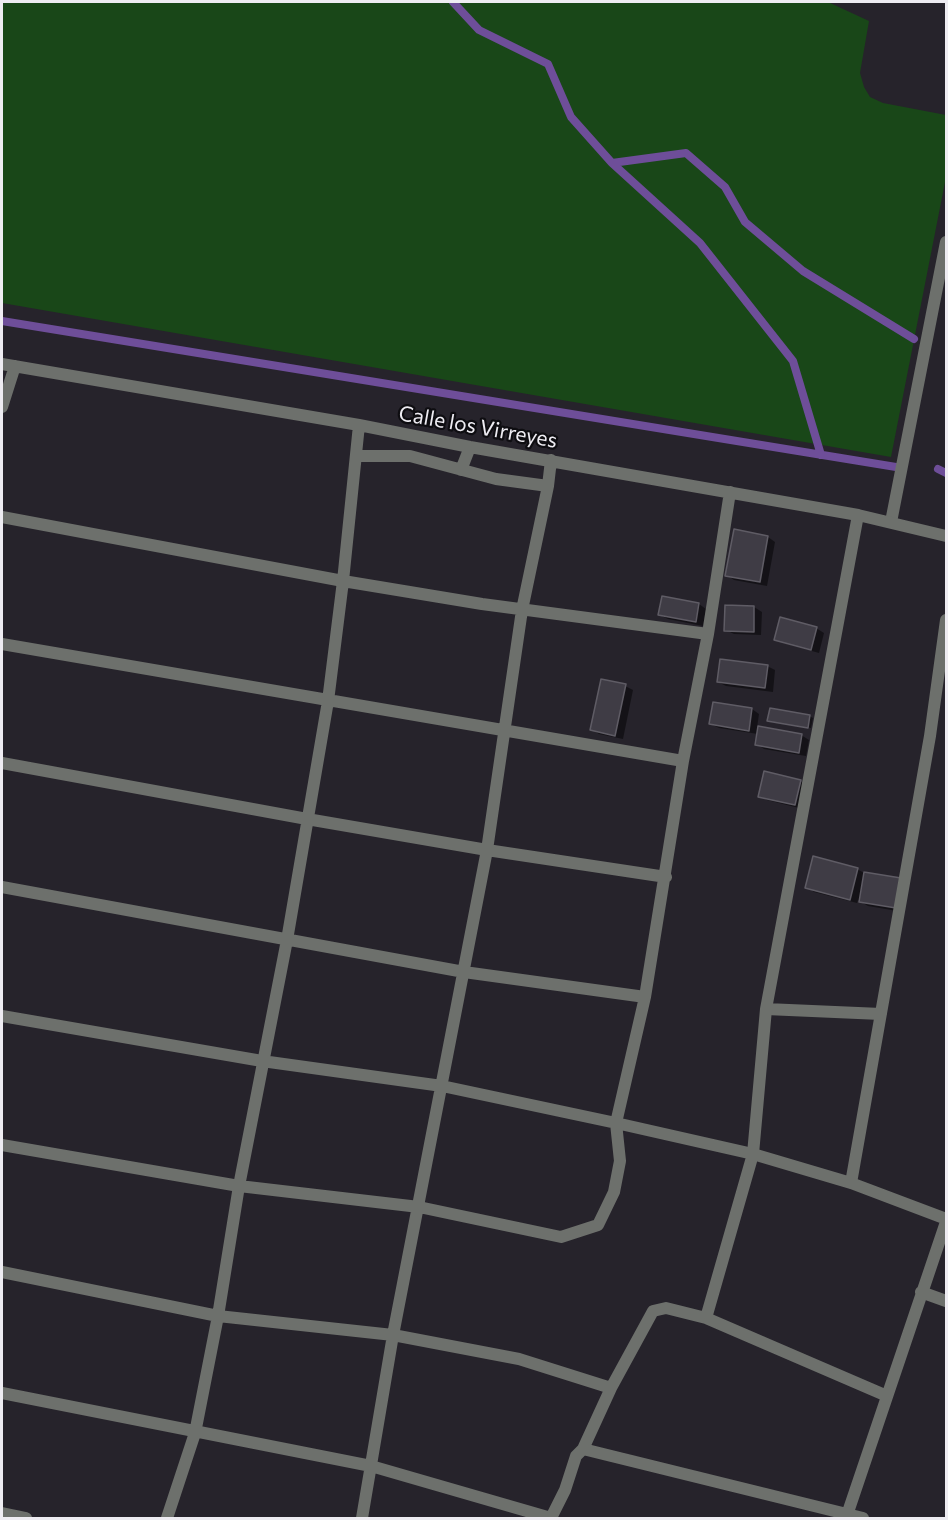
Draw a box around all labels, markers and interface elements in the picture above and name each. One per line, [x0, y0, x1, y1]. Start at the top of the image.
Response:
street label: Calle los Virreyes [397, 401, 559, 453]

